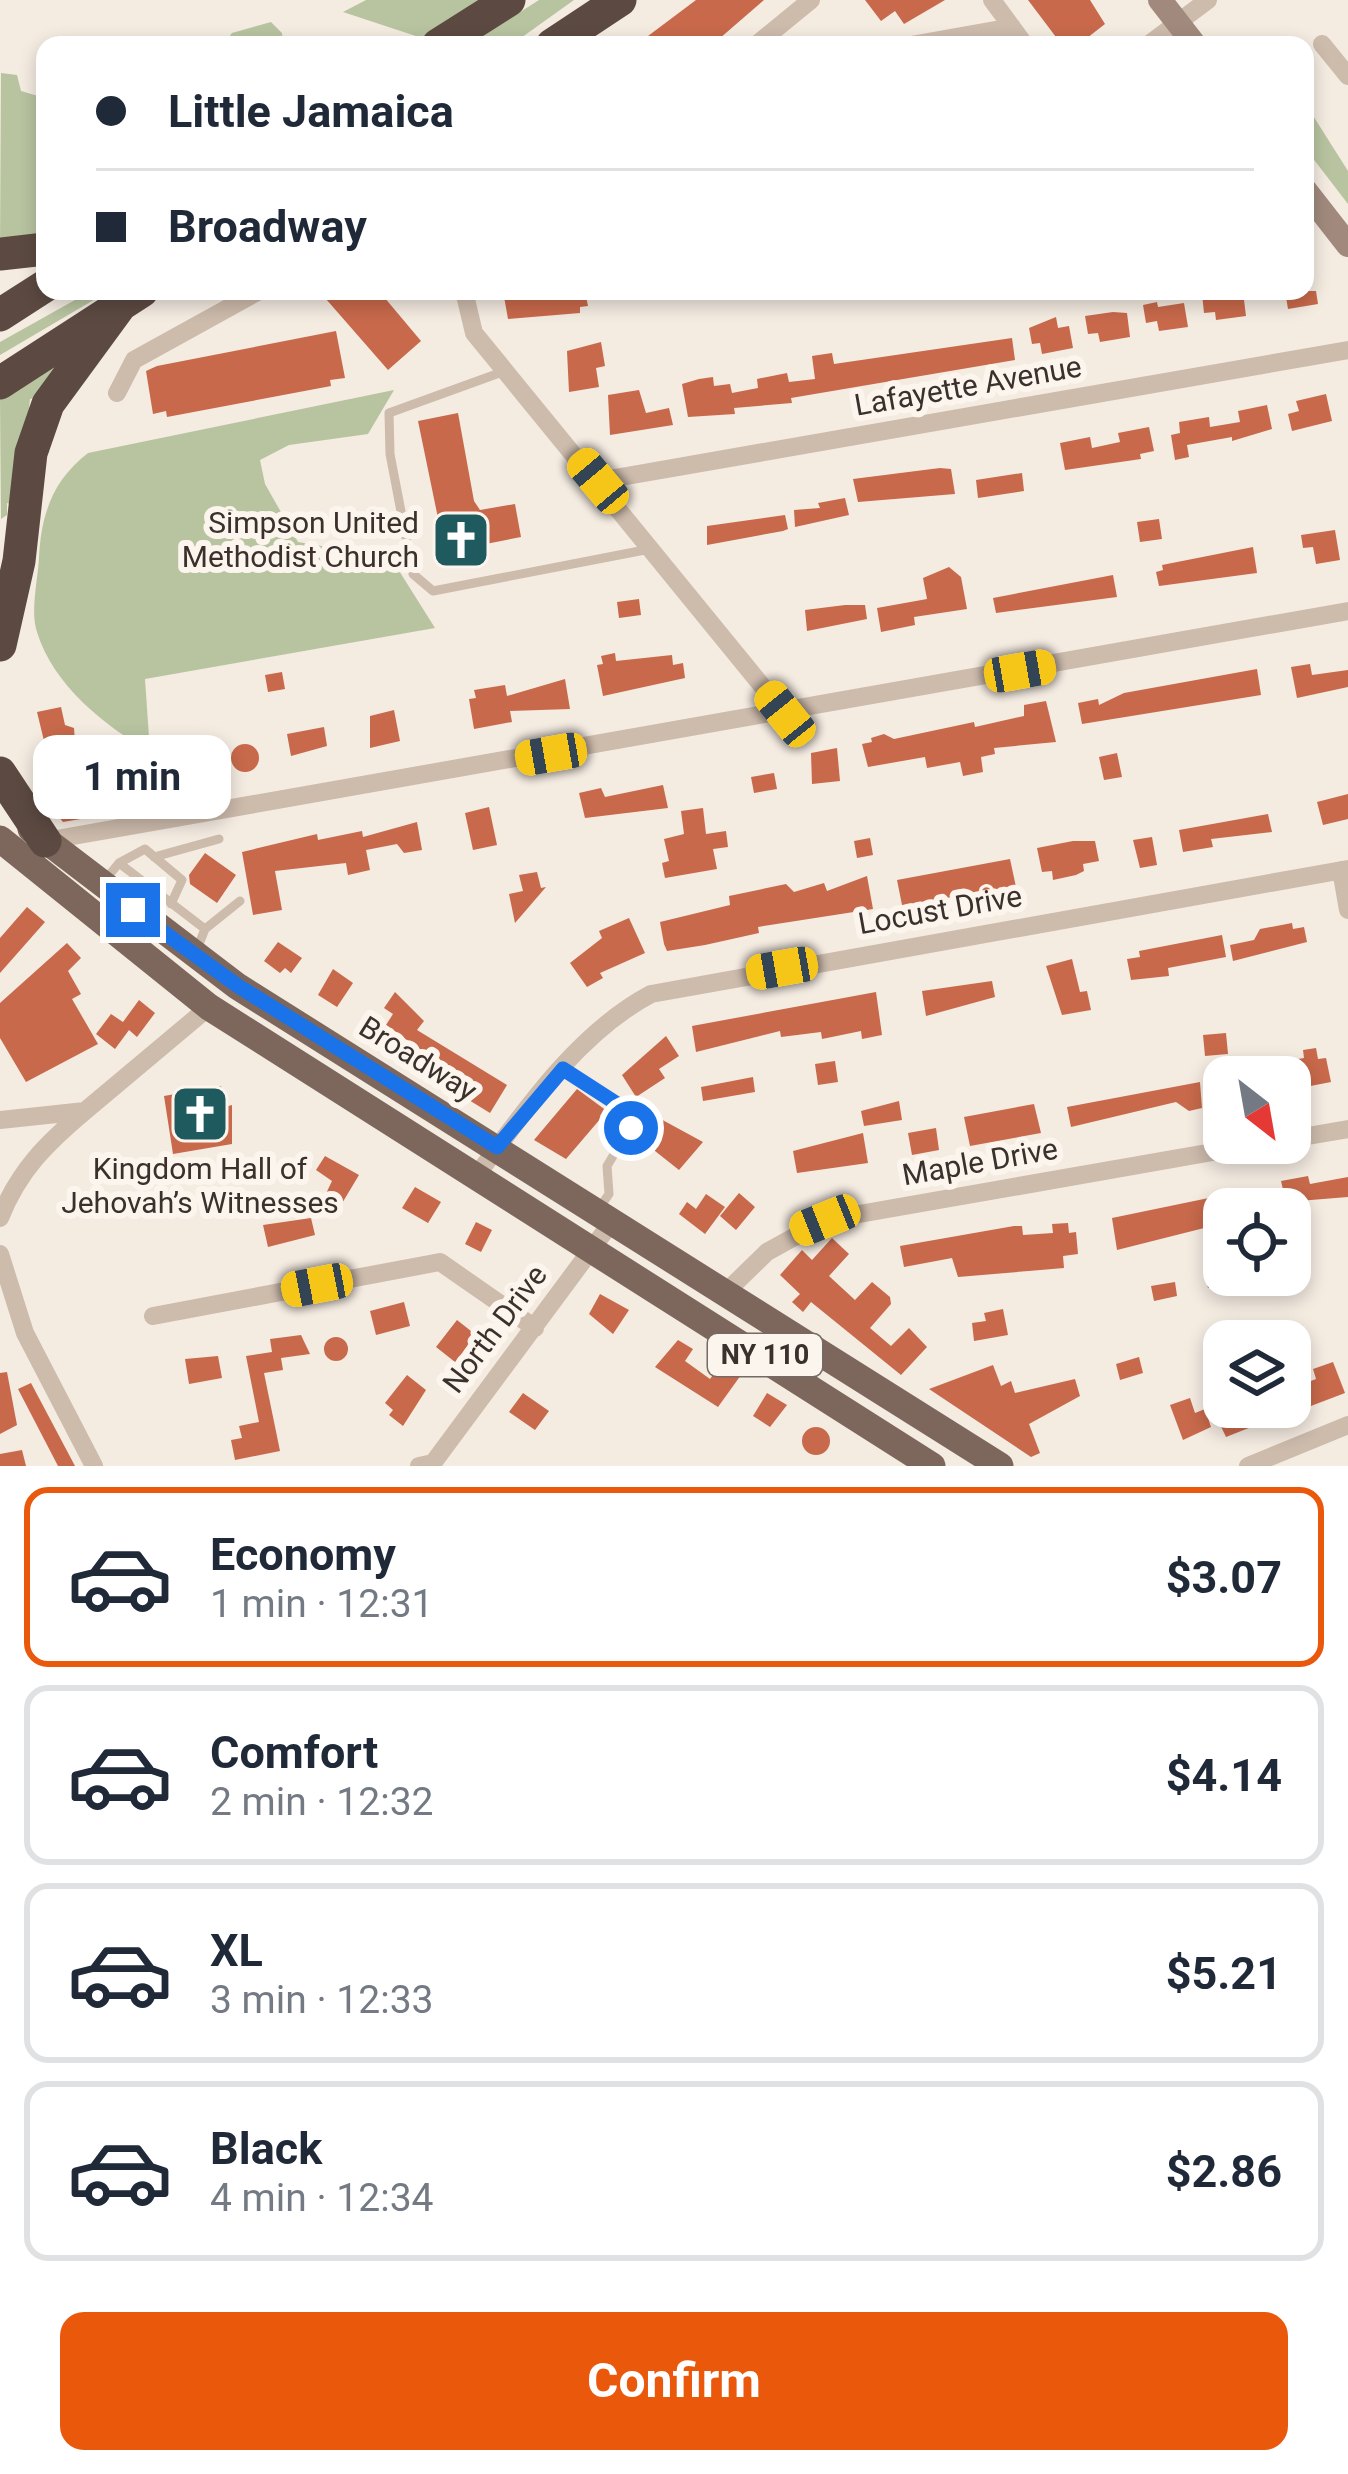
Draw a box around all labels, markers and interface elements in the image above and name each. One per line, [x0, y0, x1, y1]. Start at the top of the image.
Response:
text: Little Jamaica [168, 85, 454, 138]
text: Broadway [168, 200, 367, 253]
street label: Lafayette Avenue [852, 348, 1084, 423]
car [561, 442, 635, 520]
place label: Simpson United Methodist Church [182, 505, 419, 574]
church icon: Simpson United Methodist Church [430, 509, 492, 571]
car [981, 647, 1059, 695]
car [748, 675, 822, 753]
car [512, 730, 590, 778]
callout: 1 min [34, 736, 232, 820]
text: 1 min [83, 754, 181, 800]
street label: Locust Drive [855, 878, 1025, 941]
route end [106, 883, 160, 937]
car [743, 944, 821, 992]
street label: Broadway [353, 1009, 483, 1108]
north arrow [1203, 1056, 1311, 1164]
map controls [1203, 1056, 1311, 1428]
church icon: Kingdom Hall of Jehovah’s Witnesses [169, 1083, 231, 1145]
route start [604, 1101, 658, 1155]
street label: Maple Drive [899, 1131, 1060, 1192]
place label: Kingdom Hall of Jehovah’s Witnesses [61, 1151, 339, 1220]
button: locate [1203, 1188, 1311, 1296]
car [785, 1190, 865, 1250]
street label: North Drive [435, 1258, 554, 1399]
car [278, 1260, 356, 1310]
button: layers [1203, 1320, 1311, 1428]
road number: NY 110 [708, 1334, 822, 1376]
icon: car [66, 1523, 174, 1631]
text: Economy [210, 1528, 396, 1581]
text: $3.07 [1166, 1551, 1282, 1604]
text: 1 min · 12:31 [210, 1581, 433, 1627]
icon: car [66, 1721, 174, 1829]
text: Comfort [210, 1726, 378, 1779]
text: $4.14 [1166, 1749, 1282, 1802]
text: 2 min · 12:32 [210, 1779, 433, 1825]
icon: car [66, 1919, 174, 2027]
text: XL [210, 1924, 263, 1977]
text: $5.21 [1166, 1947, 1282, 2000]
text: 3 min · 12:33 [210, 1977, 433, 2023]
icon: car [66, 2117, 174, 2225]
text: Black [210, 2122, 322, 2175]
text: $2.86 [1166, 2145, 1282, 2198]
text: 4 min · 12:34 [210, 2175, 433, 2221]
button: Confirm [60, 2312, 1288, 2450]

